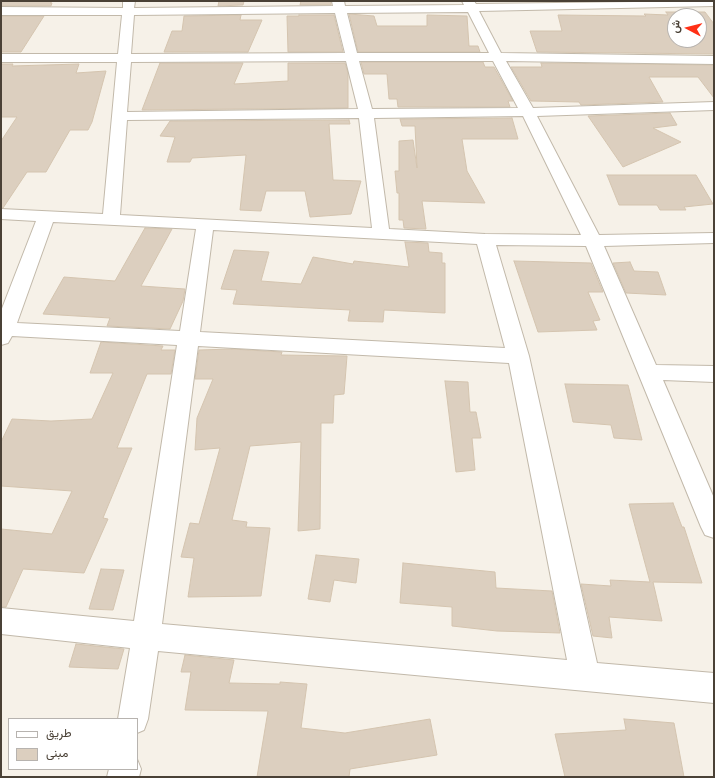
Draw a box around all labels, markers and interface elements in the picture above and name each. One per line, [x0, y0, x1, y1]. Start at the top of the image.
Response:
north arrow [667, 8, 707, 48]
text: ش [668, 19, 683, 34]
legend [8, 718, 138, 770]
text: طريق [46, 726, 71, 740]
text: مبنى [46, 746, 68, 760]

